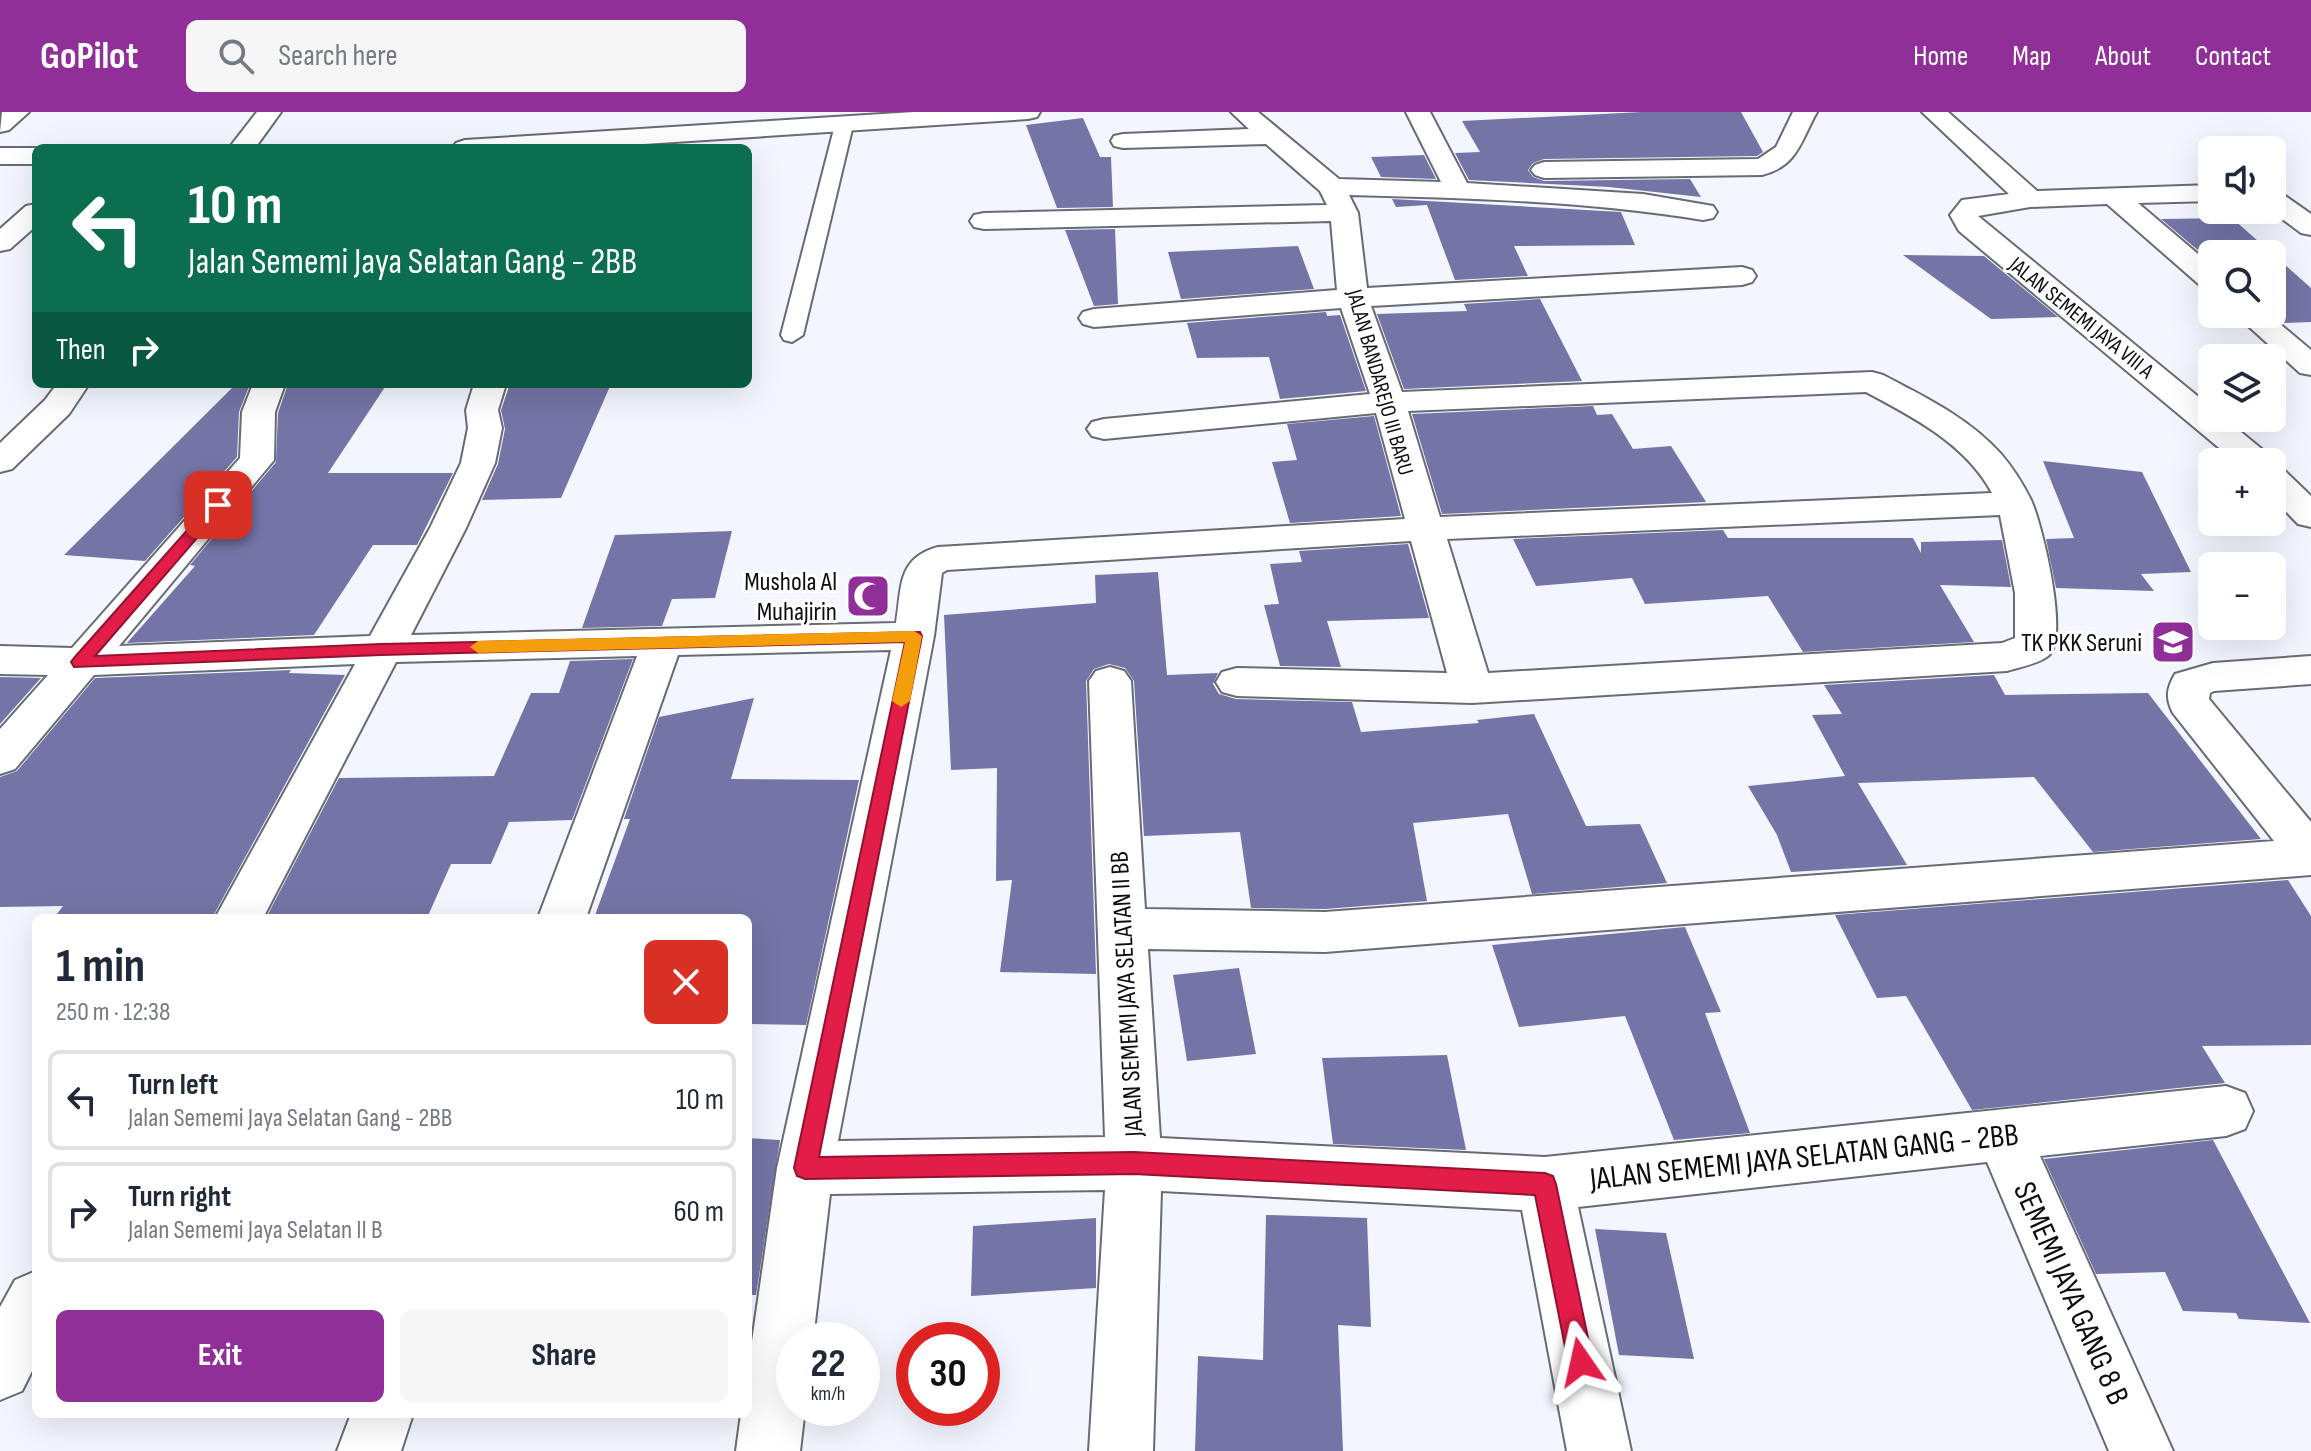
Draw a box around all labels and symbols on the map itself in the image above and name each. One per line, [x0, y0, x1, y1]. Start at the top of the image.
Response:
street label: JALAN SEMEMI JAYA VIII A [2002, 251, 2159, 385]
street label: JALAN BANDAREJO III BARU [1340, 286, 1419, 478]
pin [184, 471, 252, 539]
place label: Mushola Al Muhajirin [744, 567, 837, 628]
mosque icon: Mushola Al Muhajirin [844, 572, 892, 620]
school or university icon: TK PKK Seruni [2149, 618, 2197, 666]
place label: TK PKK Seruni [2021, 628, 2142, 659]
street label: JALAN SEMEMI JAYA SELATAN II BB [1105, 851, 1151, 1138]
street label: JALAN SEMEMI JAYA SELATAN GANG - 2BB [1587, 1116, 2020, 1199]
street label: SEMEMI JAYA GANG 8 B [2004, 1176, 2137, 1411]
position arrow [1539, 1320, 1623, 1404]
speed limit sign: 30 [896, 1322, 1000, 1426]

